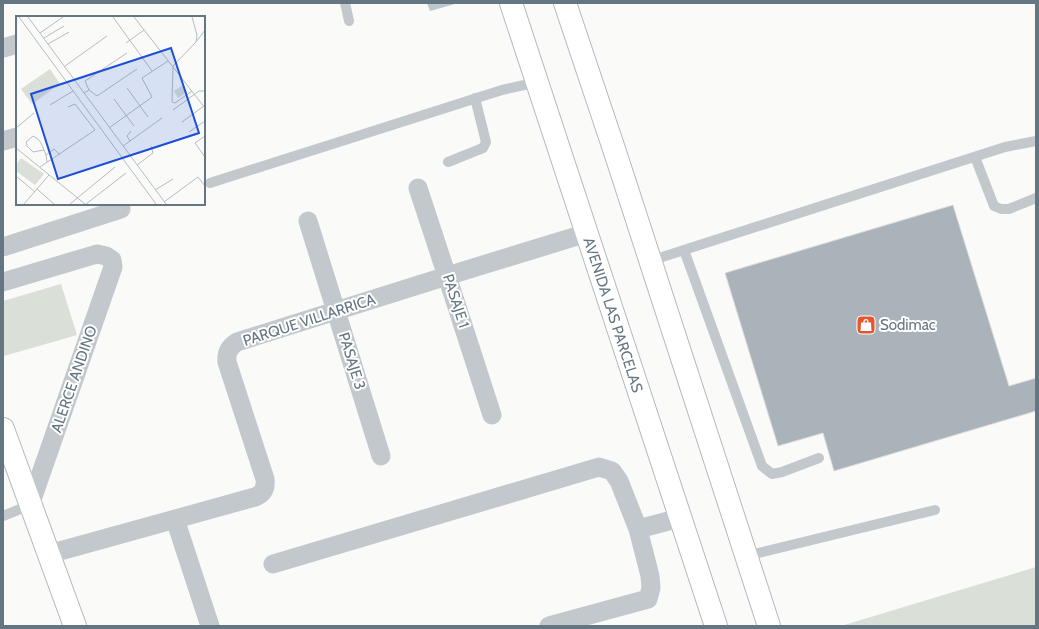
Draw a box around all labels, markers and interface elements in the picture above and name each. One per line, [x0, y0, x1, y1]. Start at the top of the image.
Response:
inset map [16, 16, 205, 205]
street label: AVENIDA LAS PARCELAS [579, 235, 647, 395]
street label: PASAJE 1 [439, 272, 473, 330]
street label: PARQUE VILLARRICA [241, 290, 378, 350]
shop icon: Sodimac [855, 314, 877, 336]
place label: Sodimac [880, 316, 936, 334]
street label: ALERCE ANDINO [47, 323, 101, 435]
street label: PASAJE 3 [335, 330, 369, 392]

